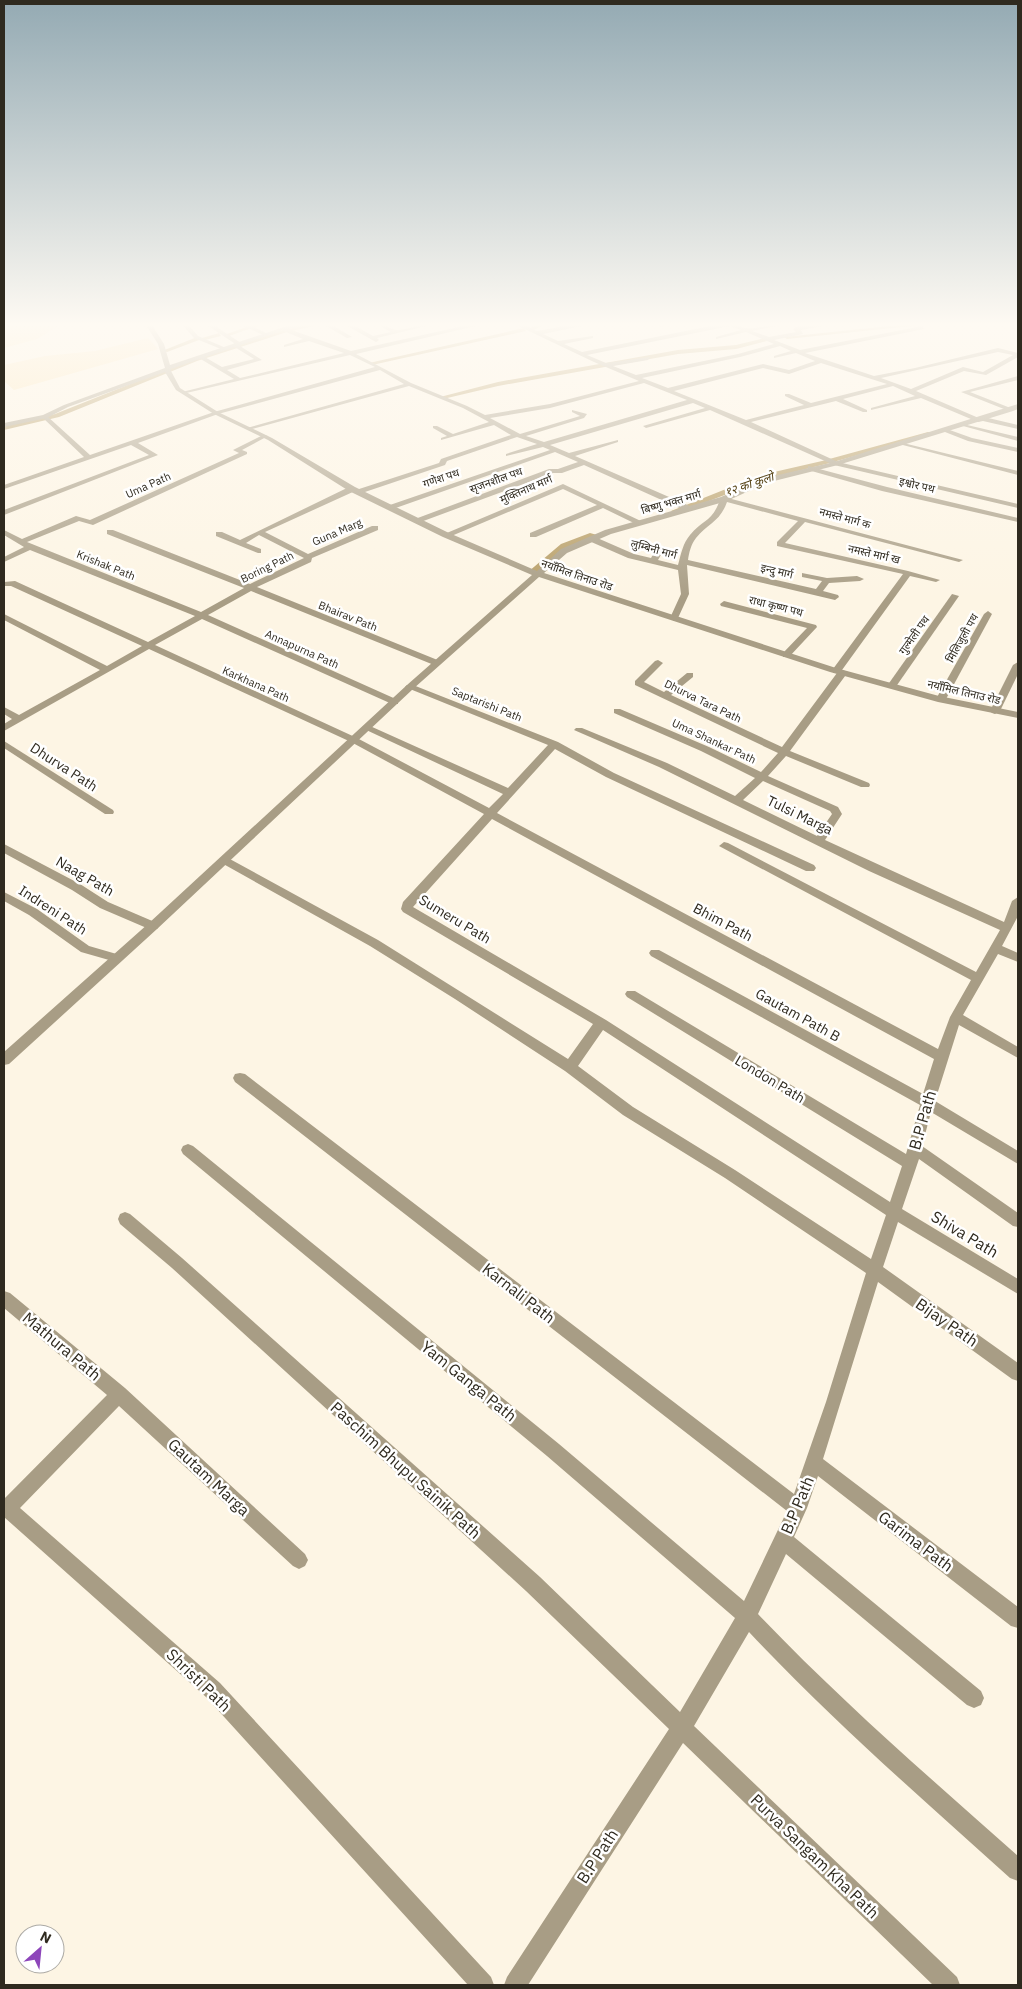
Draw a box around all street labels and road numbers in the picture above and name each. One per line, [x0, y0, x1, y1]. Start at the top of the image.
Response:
street label: सृजनशील पथ [468, 464, 525, 496]
street label: गणेश पथ [421, 465, 462, 491]
street label: Uma Path [123, 469, 173, 501]
street label: मुक्तिनाथ मार्ग [498, 471, 555, 506]
street label: इश्वोर पथ [898, 474, 937, 496]
street label: बिष्णु भक्त मार्ग [640, 487, 703, 517]
street label: नमस्ते मार्ग क [818, 504, 873, 532]
street label: Guna Marg [310, 515, 364, 549]
street label: लुम्बिनी मार्ग [629, 536, 680, 562]
street label: नमस्ते मार्ग ख [847, 541, 902, 567]
street label: Krishak Path [75, 547, 137, 583]
street label: Boring Path [238, 548, 296, 586]
street label: नयाँमिल तिनाउ रोड [539, 556, 615, 594]
street label: इन्दु मार्ग [759, 560, 796, 583]
street label: राधा कृष्ण पथ [747, 593, 805, 620]
street label: Bhairav Path [316, 598, 380, 634]
street label: मिलिजुली पथ [943, 610, 982, 665]
street label: गुल्मेली पथ [896, 612, 933, 657]
street label: Annapurna Path [263, 626, 341, 672]
street label: Karkhana Path [220, 663, 292, 705]
street label: Dhurva Tara Path [662, 676, 744, 726]
street label: नयाँमिल तिनाउ रोड [926, 677, 1002, 707]
street label: Saptarishi Path [450, 684, 524, 724]
street label: Uma Shankar Path [670, 715, 758, 767]
street label: Dhurva Path [27, 739, 101, 795]
street label: Tulsi Marga [764, 791, 836, 839]
street label: Naag Path [53, 852, 117, 900]
street label: Indreni Path [15, 881, 91, 939]
street label: Sumeru Path [416, 890, 494, 948]
street label: Bhim Path [690, 899, 756, 945]
street label: Gautam Path B [752, 984, 844, 1046]
street label: London Path [732, 1051, 808, 1107]
street label: B.P Path [904, 1088, 940, 1152]
street label: Shiva Path [928, 1206, 1002, 1262]
street label: Karnali Path [479, 1258, 559, 1328]
street label: Bijay Path [912, 1293, 982, 1351]
street label: Mathura Path [19, 1307, 105, 1385]
street label: Yam Ganga Path [417, 1336, 521, 1426]
street label: Paschim Bhupu Sainik Path [327, 1397, 485, 1543]
street label: Gautam Marga [164, 1434, 254, 1520]
street label: B.P Path [776, 1473, 818, 1537]
street label: Garima Path [875, 1506, 957, 1576]
street label: Shristi Path [163, 1644, 235, 1716]
street label: Purva Sangam Kha Path [747, 1789, 883, 1923]
street label: B.P Path [572, 1825, 622, 1887]

